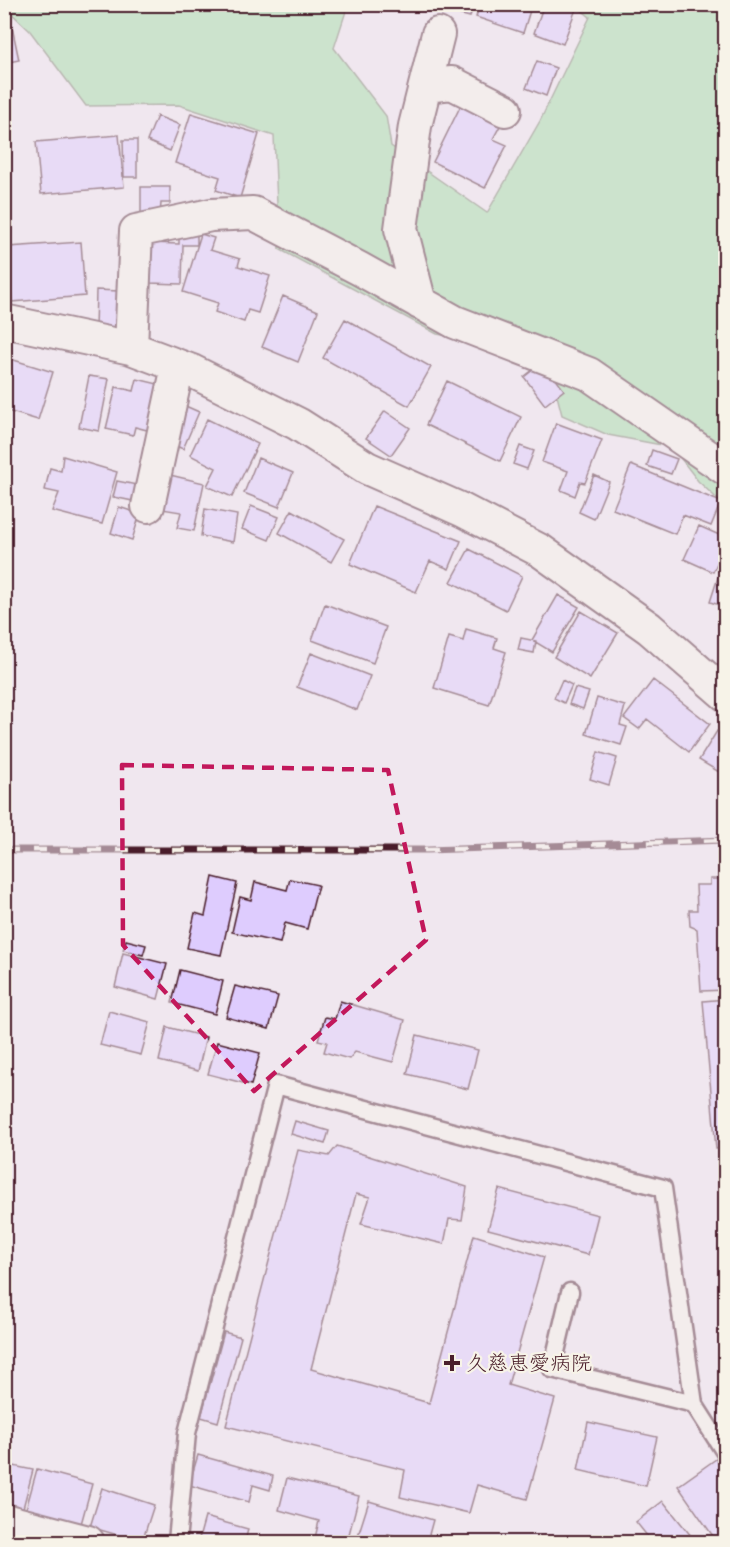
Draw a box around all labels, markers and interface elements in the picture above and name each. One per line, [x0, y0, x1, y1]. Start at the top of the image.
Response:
place label: 久慈恵愛病院 [466, 1348, 592, 1377]
marker: 久慈恵愛病院 [443, 1354, 461, 1372]

